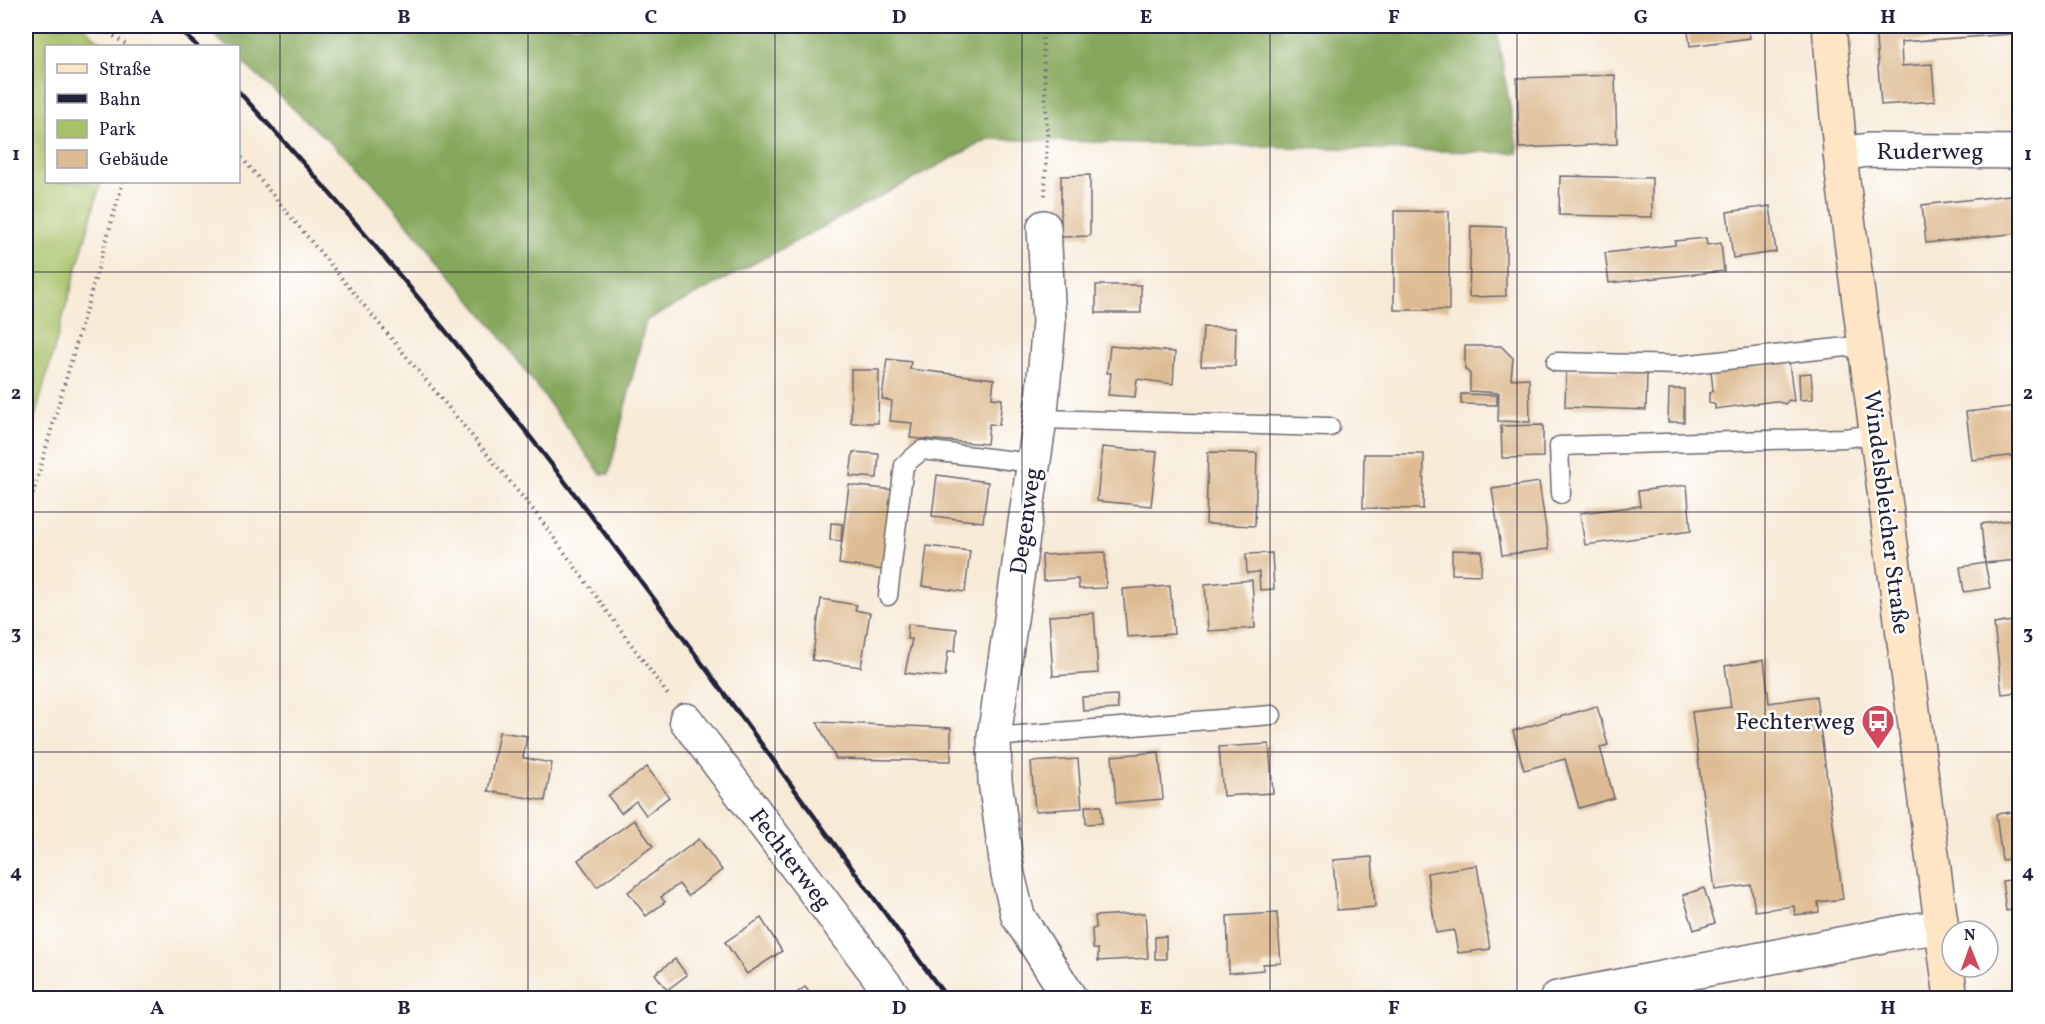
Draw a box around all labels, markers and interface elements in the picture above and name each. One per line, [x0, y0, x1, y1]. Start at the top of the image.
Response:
text: A [150, 4, 164, 32]
text: B [397, 4, 411, 32]
text: C [645, 4, 658, 32]
text: D [892, 4, 906, 32]
text: E [1140, 4, 1152, 32]
text: F [1388, 4, 1400, 32]
text: G [1634, 4, 1648, 32]
text: H [1880, 4, 1896, 32]
legend [45, 45, 240, 183]
text: Straße [99, 58, 151, 83]
text: Bahn [99, 88, 141, 113]
text: Park [99, 118, 136, 143]
street label: Ruderweg [1877, 136, 1983, 170]
text: 1 [12, 141, 20, 169]
text: 1 [2024, 141, 2032, 169]
text: Gebäude [99, 148, 168, 173]
text: 2 [11, 380, 21, 408]
text: 2 [2023, 380, 2033, 408]
street label: Windelsbleicher Straße [1853, 388, 1917, 636]
street label: Degenweg [1003, 465, 1051, 577]
text: 3 [11, 620, 21, 648]
text: 3 [2023, 620, 2033, 648]
bus stop icon: Fechterweg [1860, 703, 1896, 750]
place label: Fechterweg [1735, 706, 1855, 740]
street label: Fechterweg [740, 802, 839, 918]
text: 4 [10, 859, 22, 887]
text: 4 [2022, 859, 2034, 887]
north arrow [1940, 919, 2000, 979]
text: N [1964, 925, 1976, 947]
text: A [150, 995, 164, 1023]
text: B [397, 995, 411, 1023]
text: C [645, 995, 658, 1023]
text: D [892, 995, 906, 1023]
text: E [1140, 995, 1152, 1023]
text: F [1388, 995, 1400, 1023]
text: G [1634, 995, 1648, 1023]
text: H [1880, 995, 1896, 1023]

